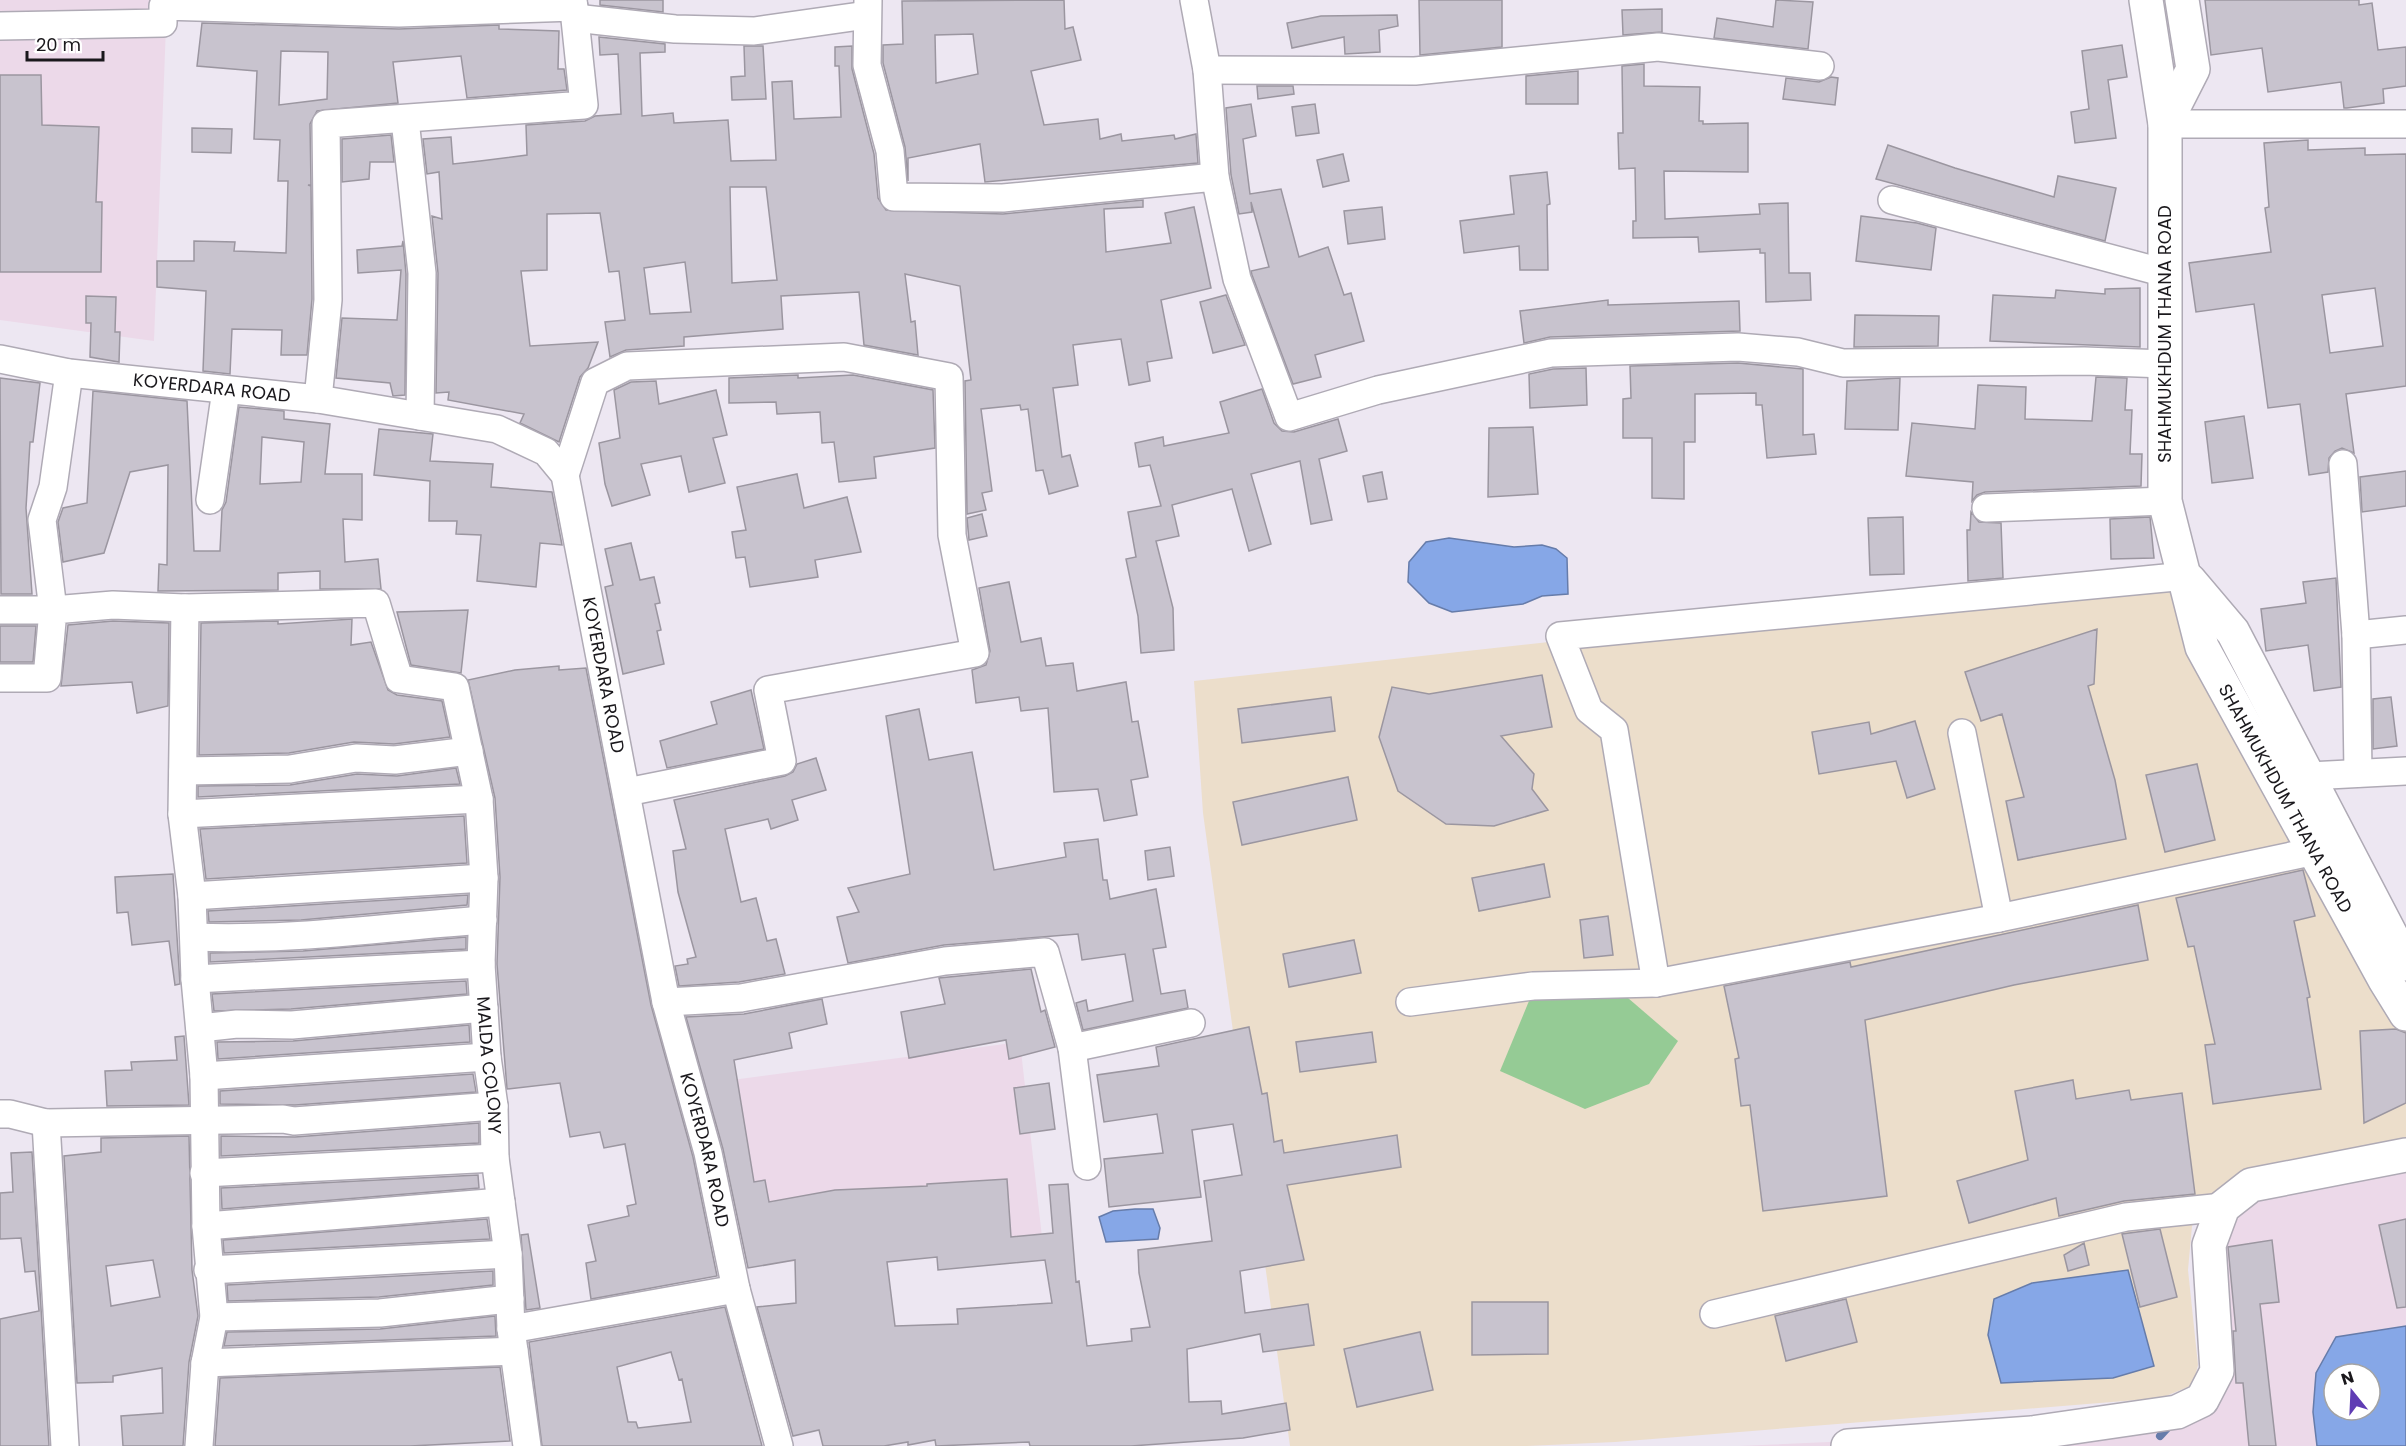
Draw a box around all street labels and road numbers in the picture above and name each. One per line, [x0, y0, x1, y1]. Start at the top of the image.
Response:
street label: SHAHMUKHDUM THANA ROAD [2152, 205, 2177, 463]
street label: KOYERDARA ROAD [132, 367, 292, 408]
street label: KOYERDARA ROAD [577, 595, 631, 755]
street label: SHAHMUKHDUM THANA ROAD [2213, 679, 2359, 917]
street label: MALDA COLONY [471, 996, 508, 1135]
street label: KOYERDARA ROAD [674, 1070, 736, 1230]

